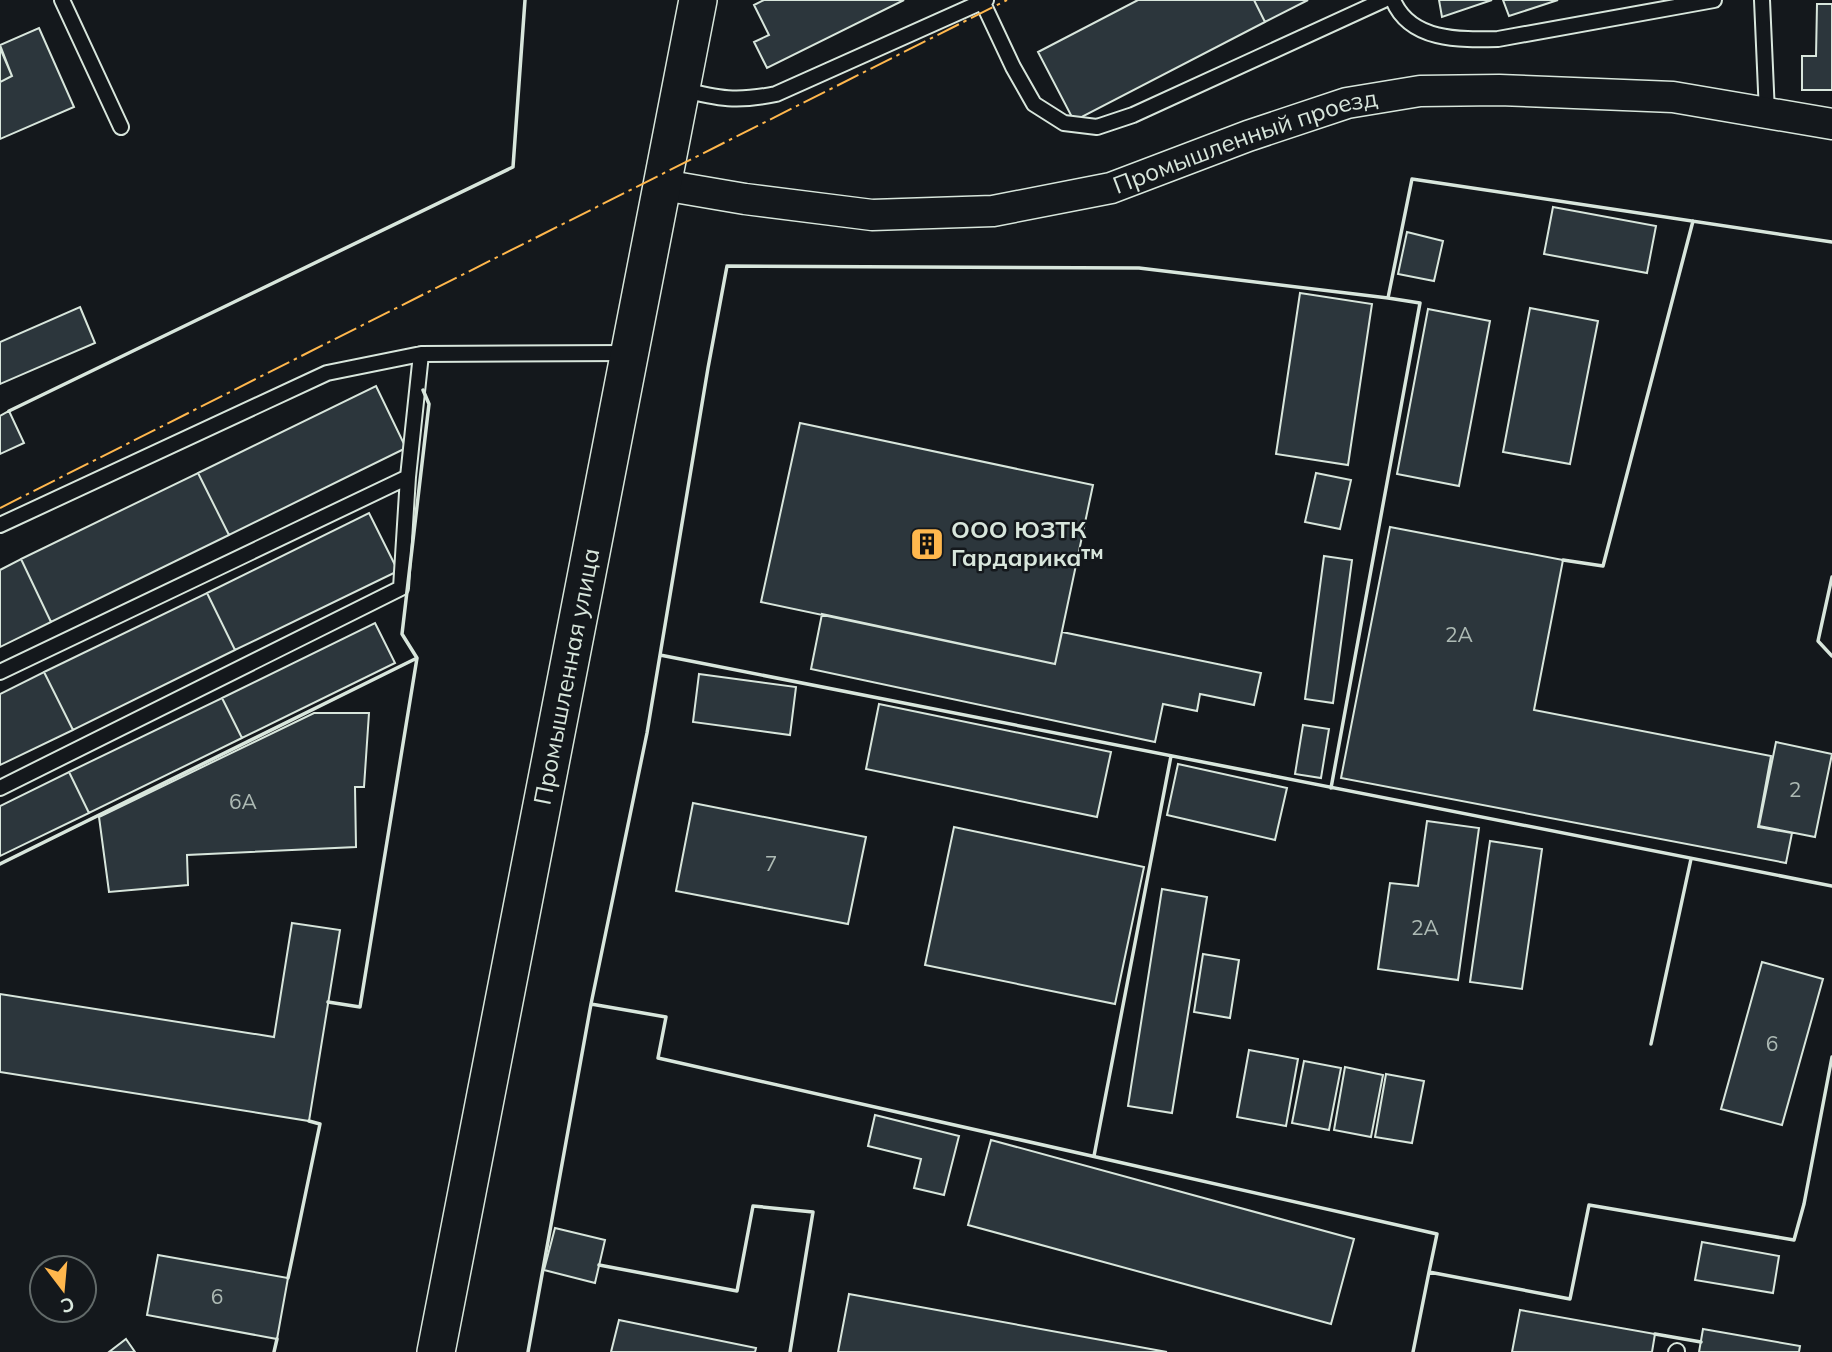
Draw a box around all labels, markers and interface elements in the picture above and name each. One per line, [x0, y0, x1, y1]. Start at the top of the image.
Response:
street label: Промышленный проезд [1108, 82, 1380, 200]
place label: ООО ЮЗТК Гардарика™ [951, 514, 1104, 572]
building icon: ООО ЮЗТК Гардарика™ [908, 525, 946, 563]
street label: Промышленная улица [526, 546, 605, 807]
house number: 2А [1445, 621, 1474, 647]
house number: 2 [1789, 776, 1801, 802]
house number: 6А [229, 788, 258, 814]
house number: 7 [765, 850, 777, 876]
house number: 2А [1411, 914, 1440, 940]
house number: 6 [1766, 1030, 1778, 1056]
north arrow [28, 1254, 98, 1324]
house number: 6 [211, 1283, 223, 1309]
text: С [58, 1292, 77, 1319]

